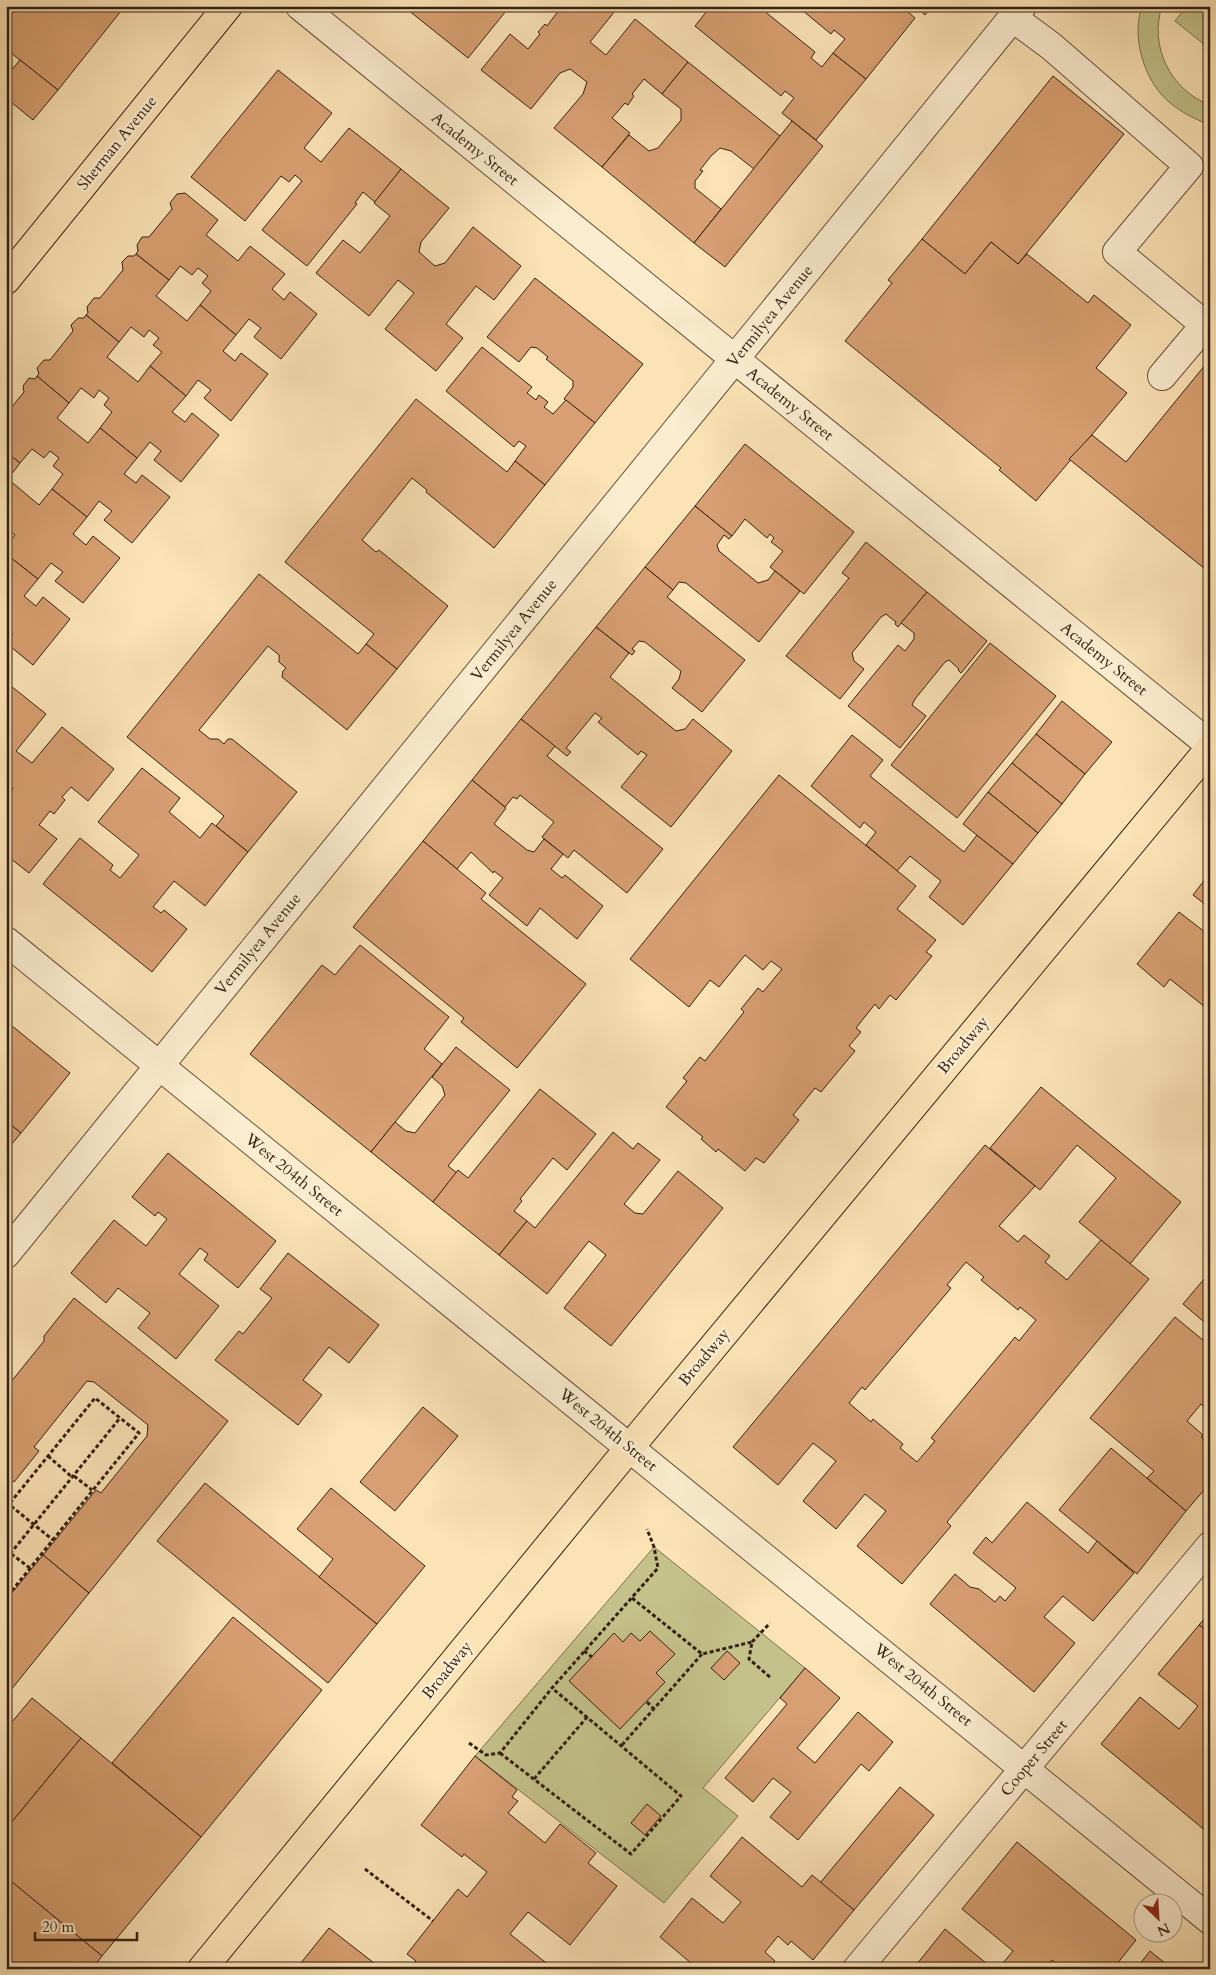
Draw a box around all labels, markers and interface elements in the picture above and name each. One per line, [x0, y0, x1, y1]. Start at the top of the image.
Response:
street label: Sherman Avenue [72, 91, 162, 195]
street label: Academy Street [427, 107, 523, 191]
street label: Vermilyea Avenue [722, 260, 818, 372]
street label: Academy Street [742, 362, 838, 446]
street label: Vermilyea Avenue [466, 574, 562, 686]
street label: Academy Street [1056, 617, 1152, 701]
street label: Vermilyea Avenue [210, 888, 306, 1000]
street label: Broadway [932, 1011, 994, 1078]
street label: West 204th Street [239, 1128, 348, 1222]
street label: Broadway [673, 1323, 735, 1390]
street label: West 204th Street [553, 1383, 662, 1477]
street label: Broadway [417, 1636, 478, 1704]
street label: West 204th Street [868, 1638, 977, 1732]
street label: Cooper Street [995, 1715, 1073, 1801]
north arrow [1134, 1892, 1184, 1942]
scale bar [35, 1910, 138, 1942]
text: 20 m [42, 1917, 74, 1937]
text: N [1154, 1918, 1173, 1941]

